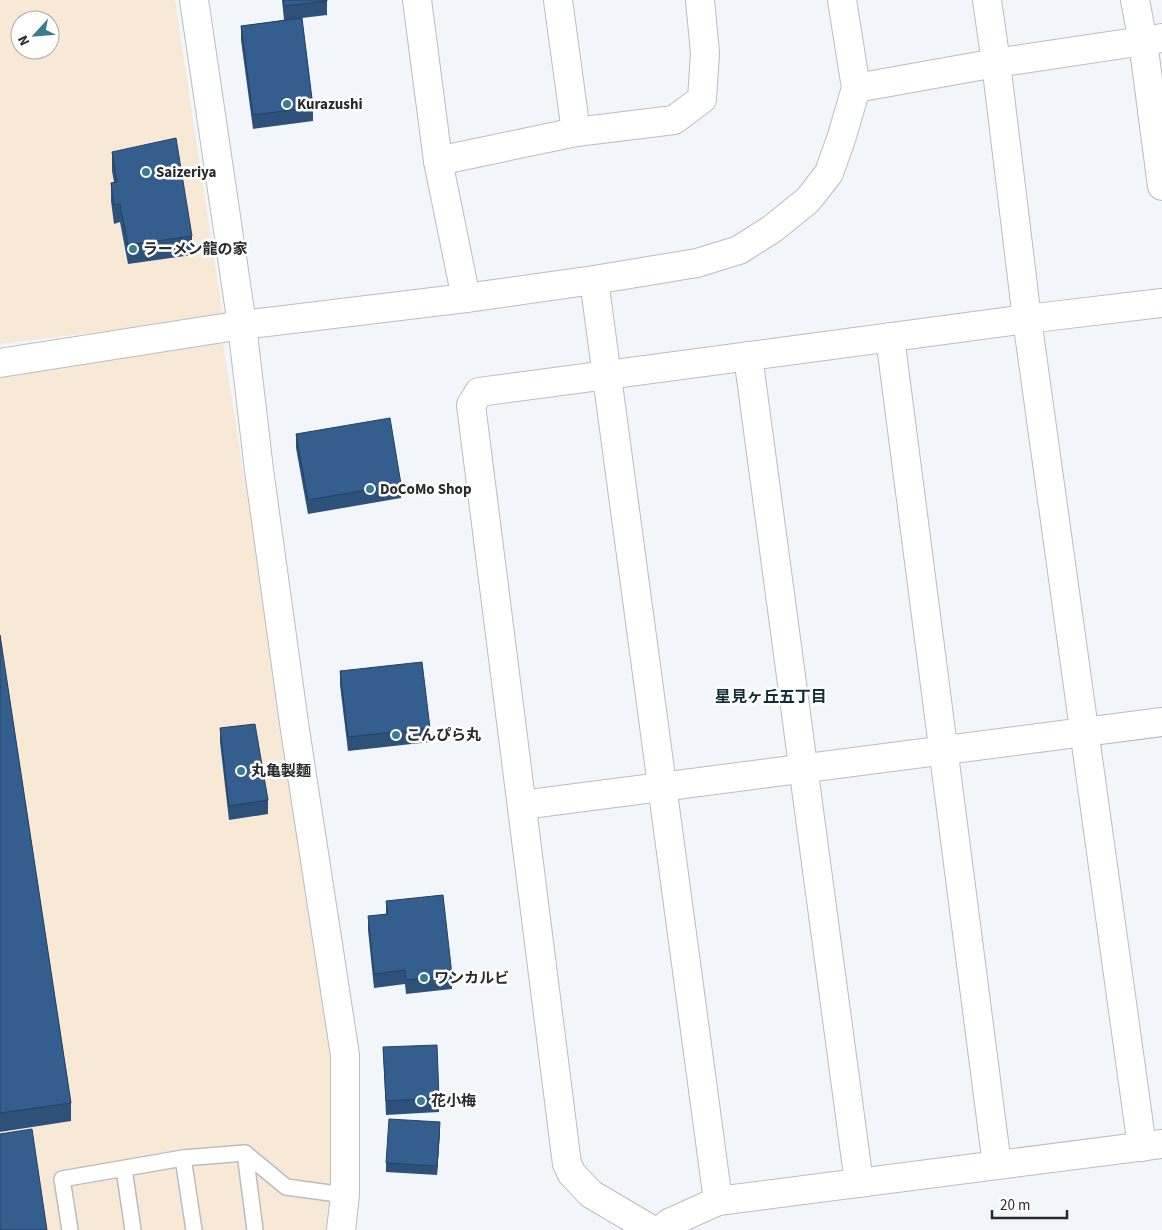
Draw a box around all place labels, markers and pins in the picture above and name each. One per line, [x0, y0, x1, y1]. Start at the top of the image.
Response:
place label: Kurazushi [297, 94, 363, 115]
marker: Kurazushi [281, 98, 293, 110]
place label: Saizeriya [156, 162, 217, 183]
marker: Saizeriya [140, 166, 152, 178]
place label: ラーメン龍の家 [143, 239, 247, 260]
marker: ラーメン龍の家 [127, 243, 139, 255]
place label: DoCoMo Shop [380, 479, 472, 500]
marker: DoCoMo Shop [364, 483, 376, 495]
place label: こんぴら丸 [406, 725, 481, 746]
marker: こんぴら丸 [390, 729, 402, 741]
place label: 丸亀製麵 [251, 761, 311, 782]
marker: 丸亀製麵 [235, 765, 247, 777]
place label: ワンカルビ [434, 968, 509, 989]
marker: ワンカルビ [418, 972, 430, 984]
place label: 花小梅 [431, 1091, 476, 1112]
marker: 花小梅 [415, 1095, 427, 1107]

